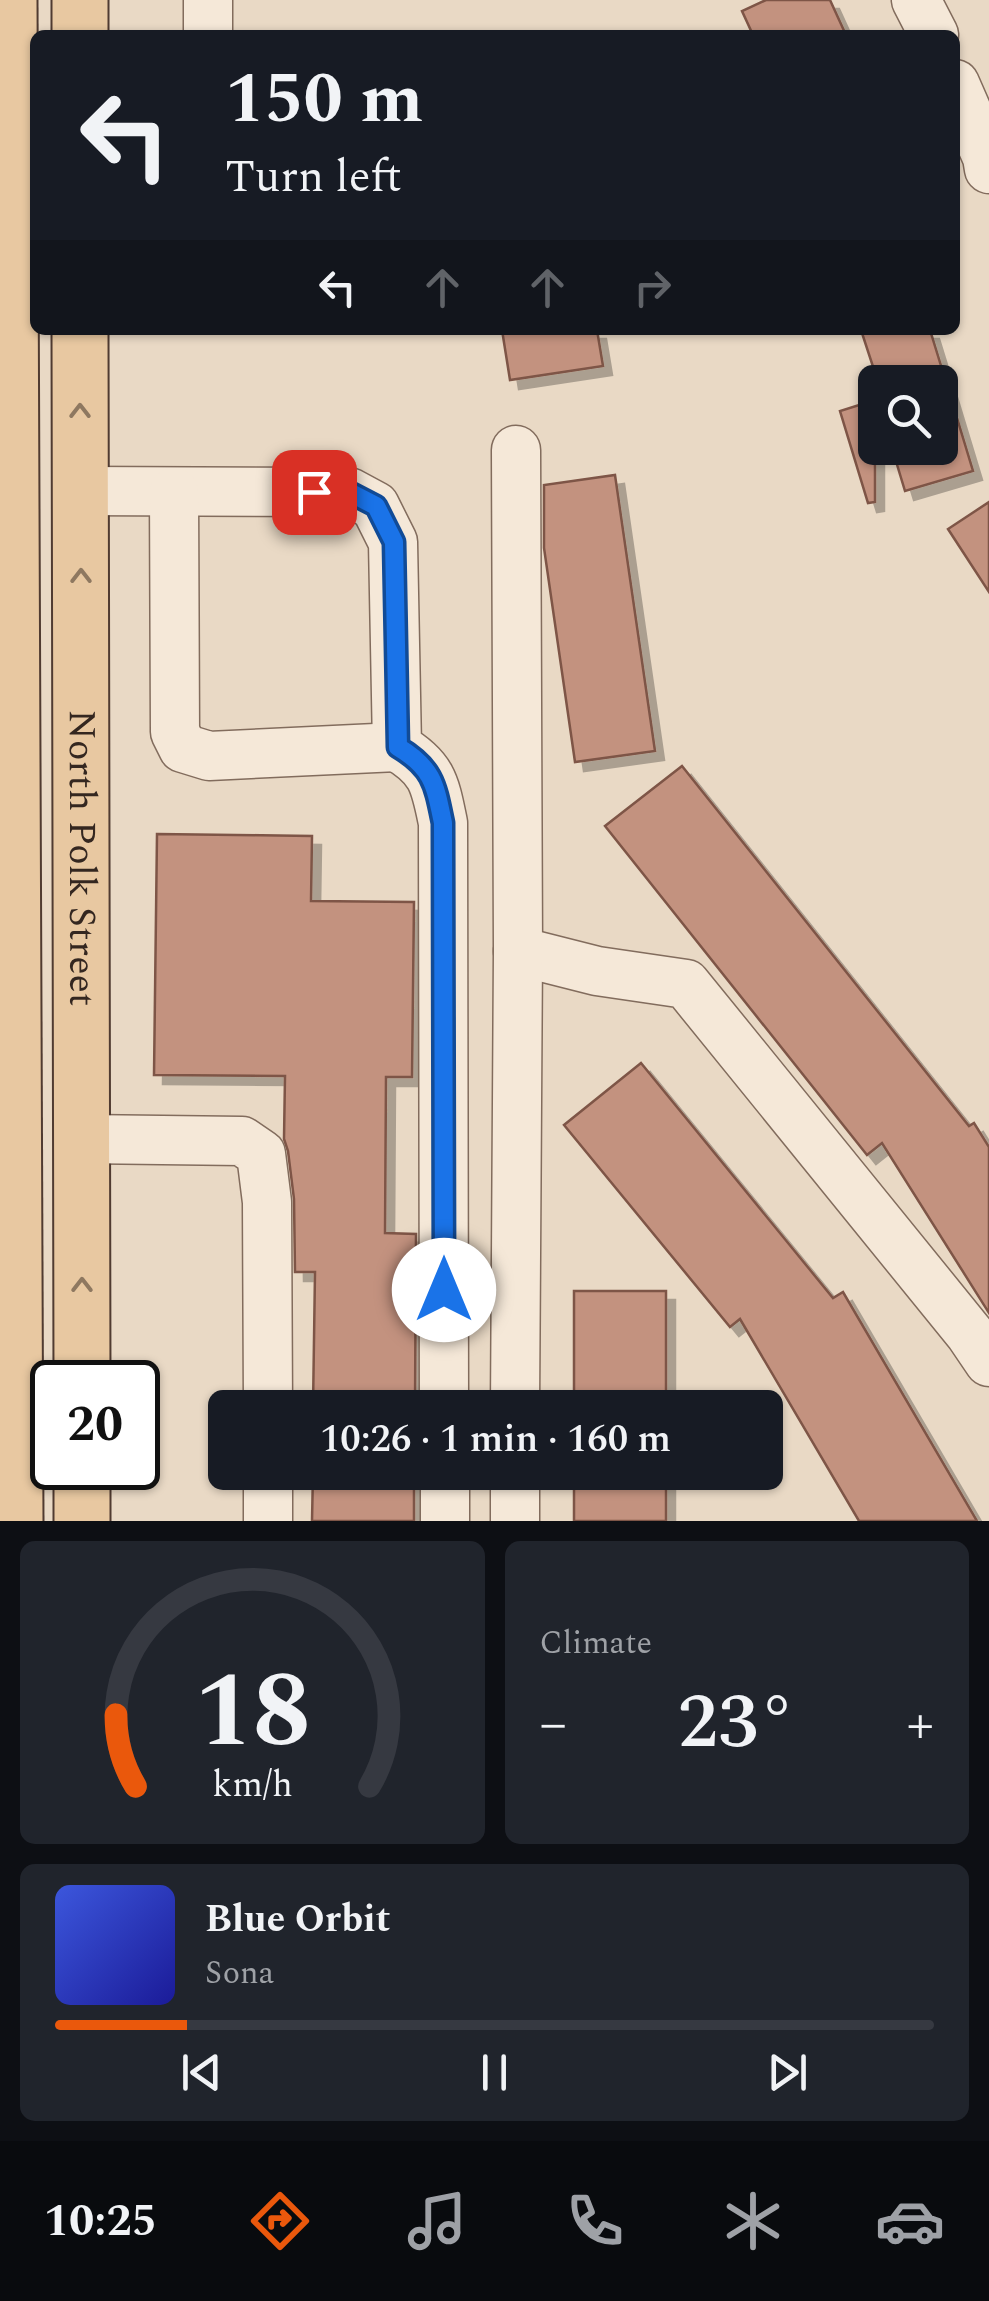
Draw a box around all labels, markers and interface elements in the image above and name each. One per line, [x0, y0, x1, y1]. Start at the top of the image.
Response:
text: 150 m [225, 47, 423, 153]
icon: left [60, 70, 190, 200]
text: Turn left [225, 143, 402, 212]
icon: left [310, 260, 365, 315]
icon: ahead [415, 260, 470, 315]
icon: ahead [520, 260, 575, 315]
icon: right [625, 260, 680, 315]
map controls [858, 365, 958, 465]
button: search [858, 365, 958, 465]
one-way arrow [69, 402, 91, 418]
pin [272, 450, 357, 535]
icon: arrive [287, 465, 342, 520]
one-way arrow [70, 567, 92, 582]
street label: North Polk Street [52, 710, 110, 1006]
position arrow [392, 1238, 496, 1342]
one-way arrow [71, 1277, 93, 1292]
speed limit sign: 20 [30, 1360, 160, 1490]
text: 10:26 · 1 min · 160 m [320, 1411, 671, 1469]
text: Climate [540, 1619, 652, 1668]
text: 18 [194, 1634, 311, 1792]
text: 23° [678, 1667, 796, 1781]
text: − [540, 1683, 567, 1766]
text: + [906, 1683, 934, 1766]
text: km/h [212, 1758, 292, 1813]
text: Blue Orbit [205, 1891, 390, 1949]
text: Sona [205, 1949, 274, 1998]
icon: previous [174, 2045, 229, 2100]
icon: pause [467, 2045, 522, 2100]
icon: next [760, 2045, 815, 2100]
icon: directions [245, 2186, 315, 2256]
icon: music [402, 2186, 472, 2256]
icon: phone [560, 2186, 630, 2256]
icon: climate [718, 2186, 788, 2256]
icon: car [875, 2186, 945, 2256]
text: 10:25 [44, 2187, 157, 2256]

